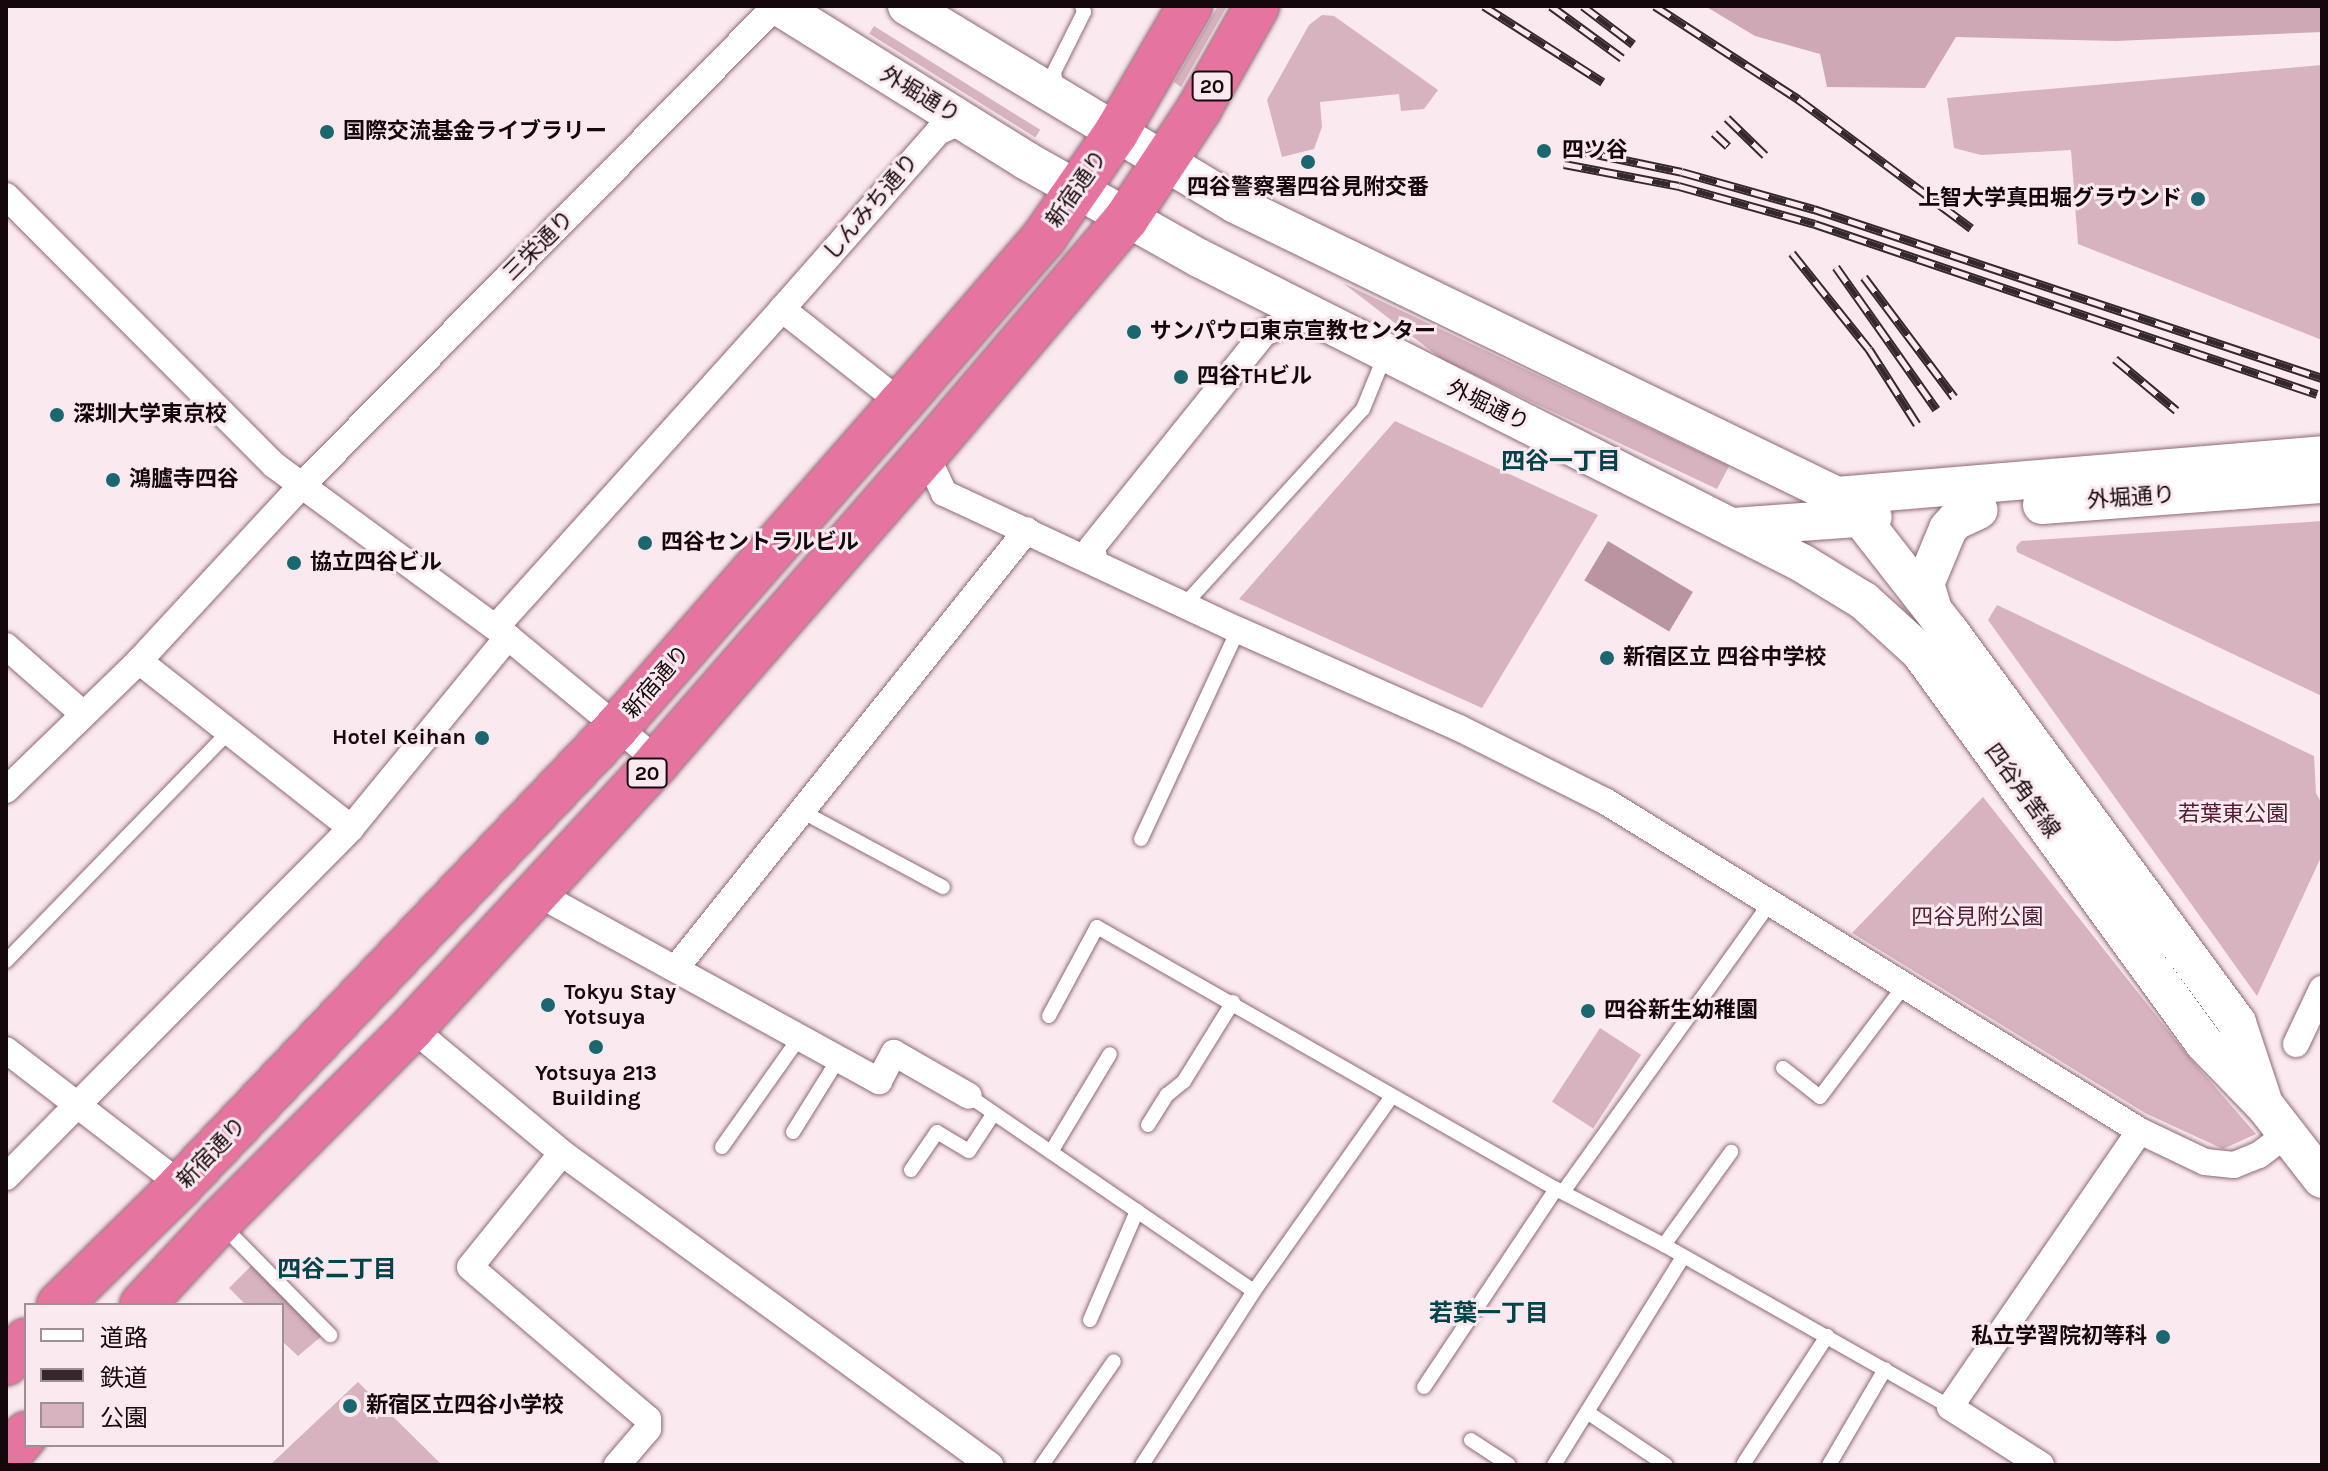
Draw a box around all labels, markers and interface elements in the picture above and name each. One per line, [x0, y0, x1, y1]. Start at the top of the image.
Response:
street label: 外堀通り [875, 61, 965, 129]
road number: 20 [1190, 70, 1234, 102]
place label: 国際交流基金ライブラリー [343, 119, 607, 145]
marker: 国際交流基金ライブラリー [318, 123, 336, 141]
place label: 四ツ谷 [1562, 138, 1628, 164]
marker: 四ツ谷 [1533, 140, 1555, 162]
street label: 新宿通り [1041, 145, 1113, 233]
street label: しんみち通り [818, 149, 924, 265]
marker: 四谷警察署四谷見附交番 [1299, 153, 1317, 171]
place label: 四谷警察署四谷見附交番 [1187, 175, 1429, 201]
place label: 上智大学真田堀グラウンド [1918, 186, 2182, 212]
marker: 上智大学真田堀グラウンド [2189, 190, 2207, 208]
street label: 三栄通り [499, 206, 579, 286]
place label: サンパウロ東京宣教センター [1150, 319, 1436, 345]
marker: サンパウロ東京宣教センター [1125, 323, 1143, 341]
place label: 四谷THビル [1197, 364, 1312, 390]
marker: 四谷THビル [1172, 368, 1190, 386]
street label: 外堀通り [1443, 375, 1533, 437]
place label: 深圳大学東京校 [73, 402, 227, 428]
marker: 深圳大学東京校 [48, 406, 66, 424]
district label: 四谷一丁目 [1501, 448, 1621, 476]
place label: 鴻臚寺四谷 [129, 467, 239, 493]
marker: 鴻臚寺四谷 [104, 471, 122, 489]
street label: 外堀通り [2086, 482, 2176, 514]
place label: 四谷セントラルビル [661, 530, 859, 556]
marker: 四谷セントラルビル [636, 534, 654, 552]
place label: 協立四谷ビル [310, 550, 442, 576]
marker: 協立四谷ビル [285, 554, 303, 572]
street label: 新宿通り [618, 640, 696, 724]
place label: 新宿区立 四谷中学校 [1623, 645, 1827, 671]
marker: 新宿区立 四谷中学校 [1598, 649, 1616, 667]
place label: Hotel Keihan [332, 725, 466, 751]
marker: Hotel Keihan [473, 729, 491, 747]
street label: 四谷角筈線 [1979, 739, 2065, 843]
road number: 20 [625, 757, 669, 789]
park label: 若葉東公園 [2178, 802, 2288, 828]
park label: 四谷見附公園 [1911, 905, 2043, 931]
place label: Tokyu Stay Yotsuya [564, 979, 676, 1030]
marker: Tokyu Stay Yotsuya [539, 996, 557, 1014]
place label: 四谷新生幼稚園 [1604, 998, 1758, 1024]
marker: 四谷新生幼稚園 [1579, 1002, 1597, 1020]
marker: Yotsuya 213 Building [587, 1038, 605, 1056]
place label: Yotsuya 213 Building [535, 1060, 657, 1112]
street label: 新宿通り [172, 1112, 252, 1194]
district label: 四谷二丁目 [277, 1256, 397, 1284]
district label: 若葉一丁目 [1429, 1300, 1549, 1328]
legend [24, 1303, 284, 1447]
text: 道路 [100, 1324, 148, 1352]
place label: 私立学習院初等科 [1971, 1324, 2147, 1350]
marker: 私立学習院初等科 [2154, 1328, 2172, 1346]
text: 鉄道 [100, 1364, 148, 1392]
place label: 新宿区立四谷小学校 [366, 1393, 564, 1419]
marker: 新宿区立四谷小学校 [341, 1397, 359, 1415]
text: 公園 [100, 1404, 148, 1432]

